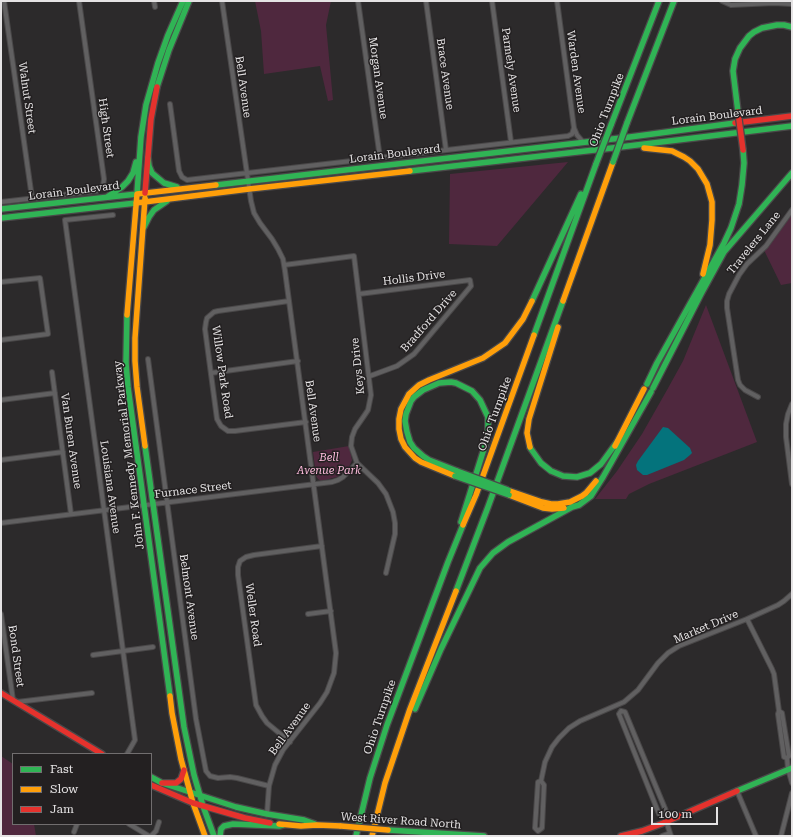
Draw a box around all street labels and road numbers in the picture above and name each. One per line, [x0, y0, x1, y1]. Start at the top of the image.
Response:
street label: Parmely Avenue [499, 27, 523, 113]
street label: Warden Avenue [564, 30, 588, 114]
street label: Morgan Avenue [366, 36, 390, 120]
street label: Brace Avenue [433, 37, 457, 111]
street label: Bell Avenue [232, 55, 254, 119]
street label: Walnut Street [15, 61, 39, 135]
street label: Ohio Turnpike [587, 71, 627, 149]
street label: High Street [95, 97, 117, 159]
street label: Lorain Boulevard [671, 104, 763, 128]
street label: Lorain Boulevard [349, 142, 441, 166]
street label: Lorain Boulevard [28, 179, 120, 203]
street label: Travelers Lane [725, 209, 783, 277]
street label: Hollis Drive [382, 268, 446, 288]
street label: Bradford Drive [398, 287, 460, 355]
street label: Willow Park Road [209, 325, 235, 419]
street label: Keys Drive [348, 337, 368, 395]
street label: John F. Kennedy Memorial Parkway [111, 360, 147, 550]
street label: Ohio Turnpike [475, 375, 515, 453]
street label: Bell Avenue [302, 379, 324, 443]
street label: Van Buren Avenue [58, 392, 84, 490]
street label: Louisiana Avenue [97, 440, 123, 534]
street label: Furnace Street [154, 479, 232, 501]
street label: Belmont Avenue [176, 553, 202, 641]
street label: Weller Road [242, 582, 264, 648]
street label: Market Drive [672, 607, 740, 647]
street label: Bond Street [5, 624, 27, 688]
street label: Ohio Turnpike [361, 678, 399, 756]
street label: Bell Avenue [266, 700, 314, 758]
street label: West River Road North [340, 810, 462, 832]

